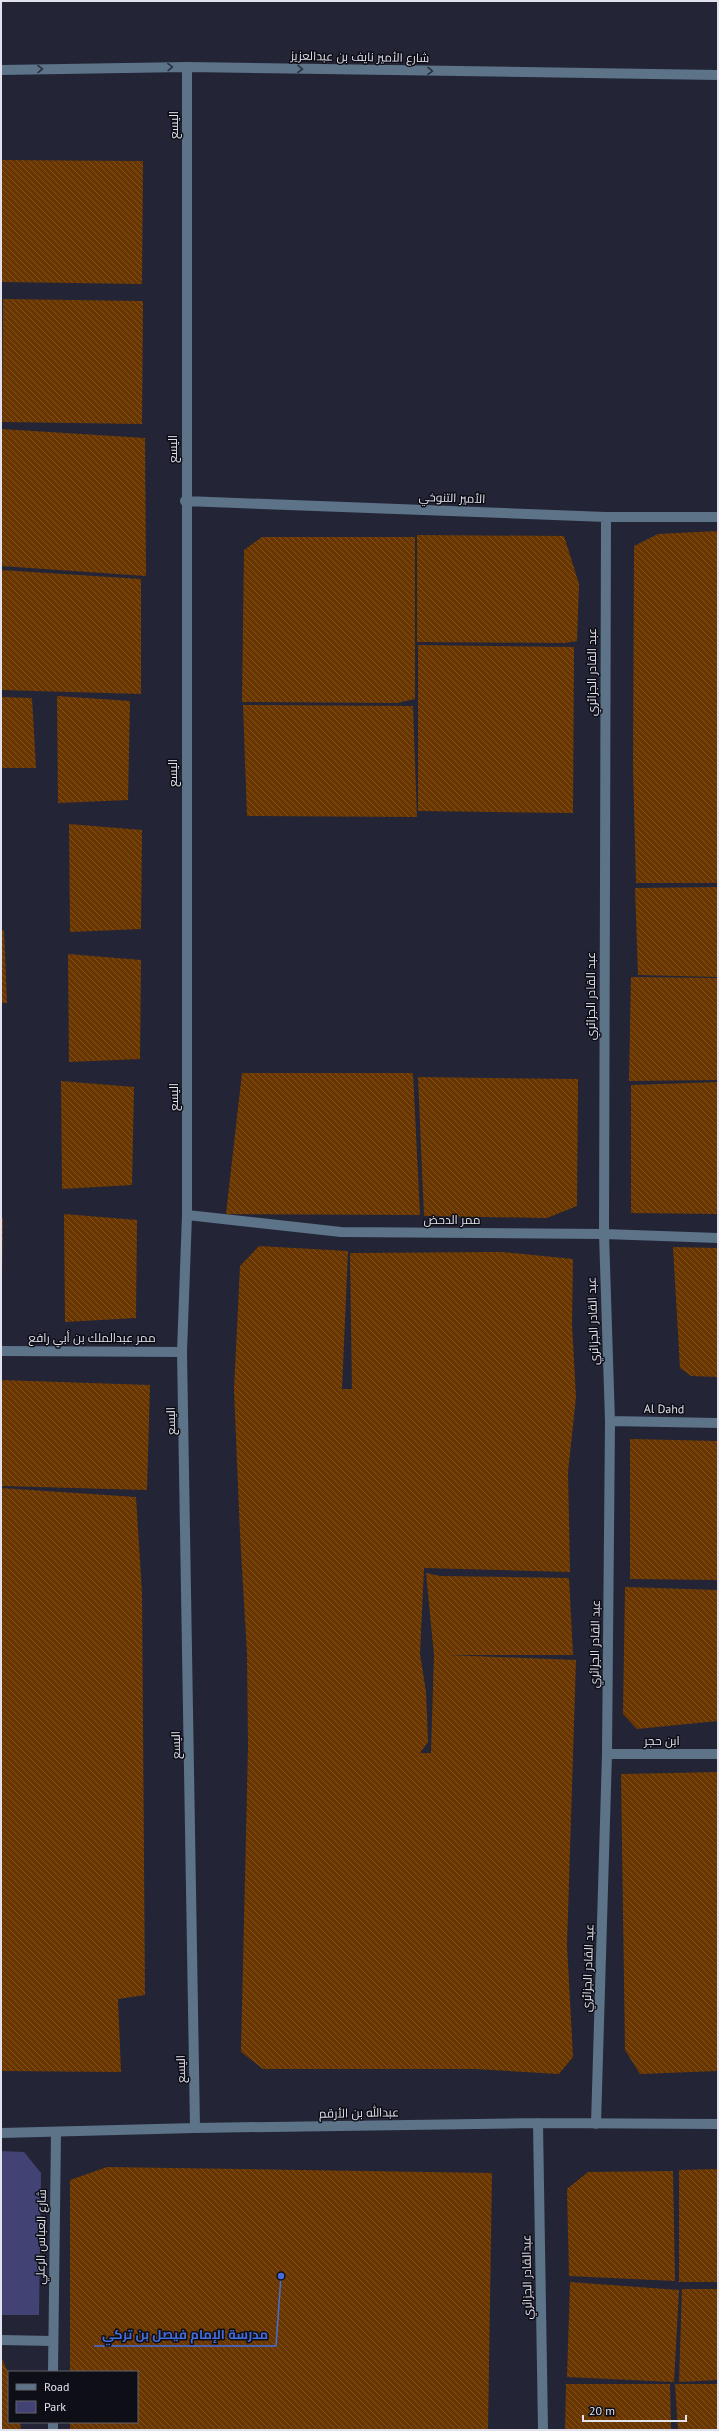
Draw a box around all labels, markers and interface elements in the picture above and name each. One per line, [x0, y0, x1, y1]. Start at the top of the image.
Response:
street label: شارع الأمير نايف بن عبدالعزيز [290, 48, 430, 66]
one-way arrow [167, 63, 173, 71]
one-way arrow [37, 65, 43, 73]
one-way arrow [297, 65, 303, 73]
one-way arrow [427, 66, 433, 75]
street label: اليسع [166, 111, 182, 139]
street label: اليسع [165, 435, 181, 463]
street label: الأمير التنوخي [418, 489, 486, 509]
street label: عبد القادر الجزائري [584, 628, 602, 716]
street label: اليسع [165, 759, 181, 787]
street label: عبد القادر الجزائري [583, 952, 601, 1040]
street label: اليسع [166, 1083, 182, 1111]
street label: ممر الدحض [424, 1212, 480, 1227]
street label: عبد القادر الجزائري [583, 1277, 605, 1365]
street label: ممر عبدالملك بن أبي رافع [28, 1330, 156, 1348]
street label: Al Dahd [644, 1401, 684, 1416]
street label: اليسع [163, 1407, 179, 1435]
street label: عبد القادر الجزائري [586, 1600, 606, 1688]
street label: اليسع [168, 1731, 184, 1759]
street label: ابن حجر [643, 1733, 680, 1748]
street label: عبد القادر الجزائري [578, 1924, 600, 2012]
street label: اليسع [173, 2055, 189, 2083]
street label: عبدالله بن الأرقم [319, 2104, 399, 2122]
street label: شارع العباس الرعلي [32, 2189, 52, 2285]
street label: عبدالقادر الجزائري [518, 2234, 538, 2320]
callout: مدرسة الإمام فيصل بن تركي [94, 2321, 276, 2346]
text: مدرسة الإمام فيصل بن تركي [102, 2326, 268, 2346]
legend [8, 2371, 138, 2423]
text: Road [44, 2379, 69, 2394]
scale bar [583, 2397, 686, 2423]
text: Park [44, 2399, 66, 2414]
text: 20 m [589, 2403, 615, 2418]

